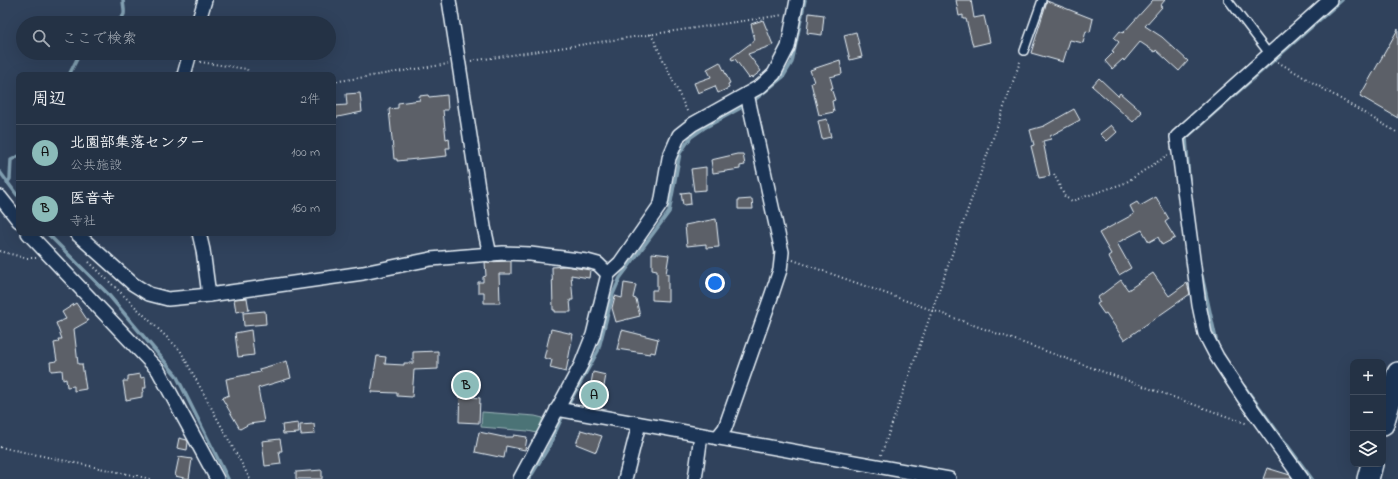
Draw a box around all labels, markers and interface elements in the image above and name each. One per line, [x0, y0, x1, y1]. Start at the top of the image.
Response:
search box [16, 16, 336, 60]
icon: search [30, 27, 52, 49]
text: ここで検索 [62, 28, 137, 50]
text: 周辺 [32, 87, 66, 112]
text: 2件 [301, 90, 320, 109]
text: 北園部集落センター [70, 132, 205, 154]
text: A [41, 143, 49, 162]
text: 100 m [291, 143, 320, 162]
text: 公共施設 [70, 156, 122, 175]
text: 医音寺 [70, 188, 115, 210]
text: B [41, 199, 49, 218]
text: 160 m [291, 199, 320, 218]
text: 寺社 [70, 212, 96, 231]
your location [705, 273, 725, 293]
map controls [1350, 359, 1386, 467]
button: + [1350, 359, 1386, 395]
pin: B [453, 370, 479, 400]
pin: A [581, 380, 607, 410]
button: − [1350, 395, 1386, 431]
button: layers [1350, 431, 1386, 467]

